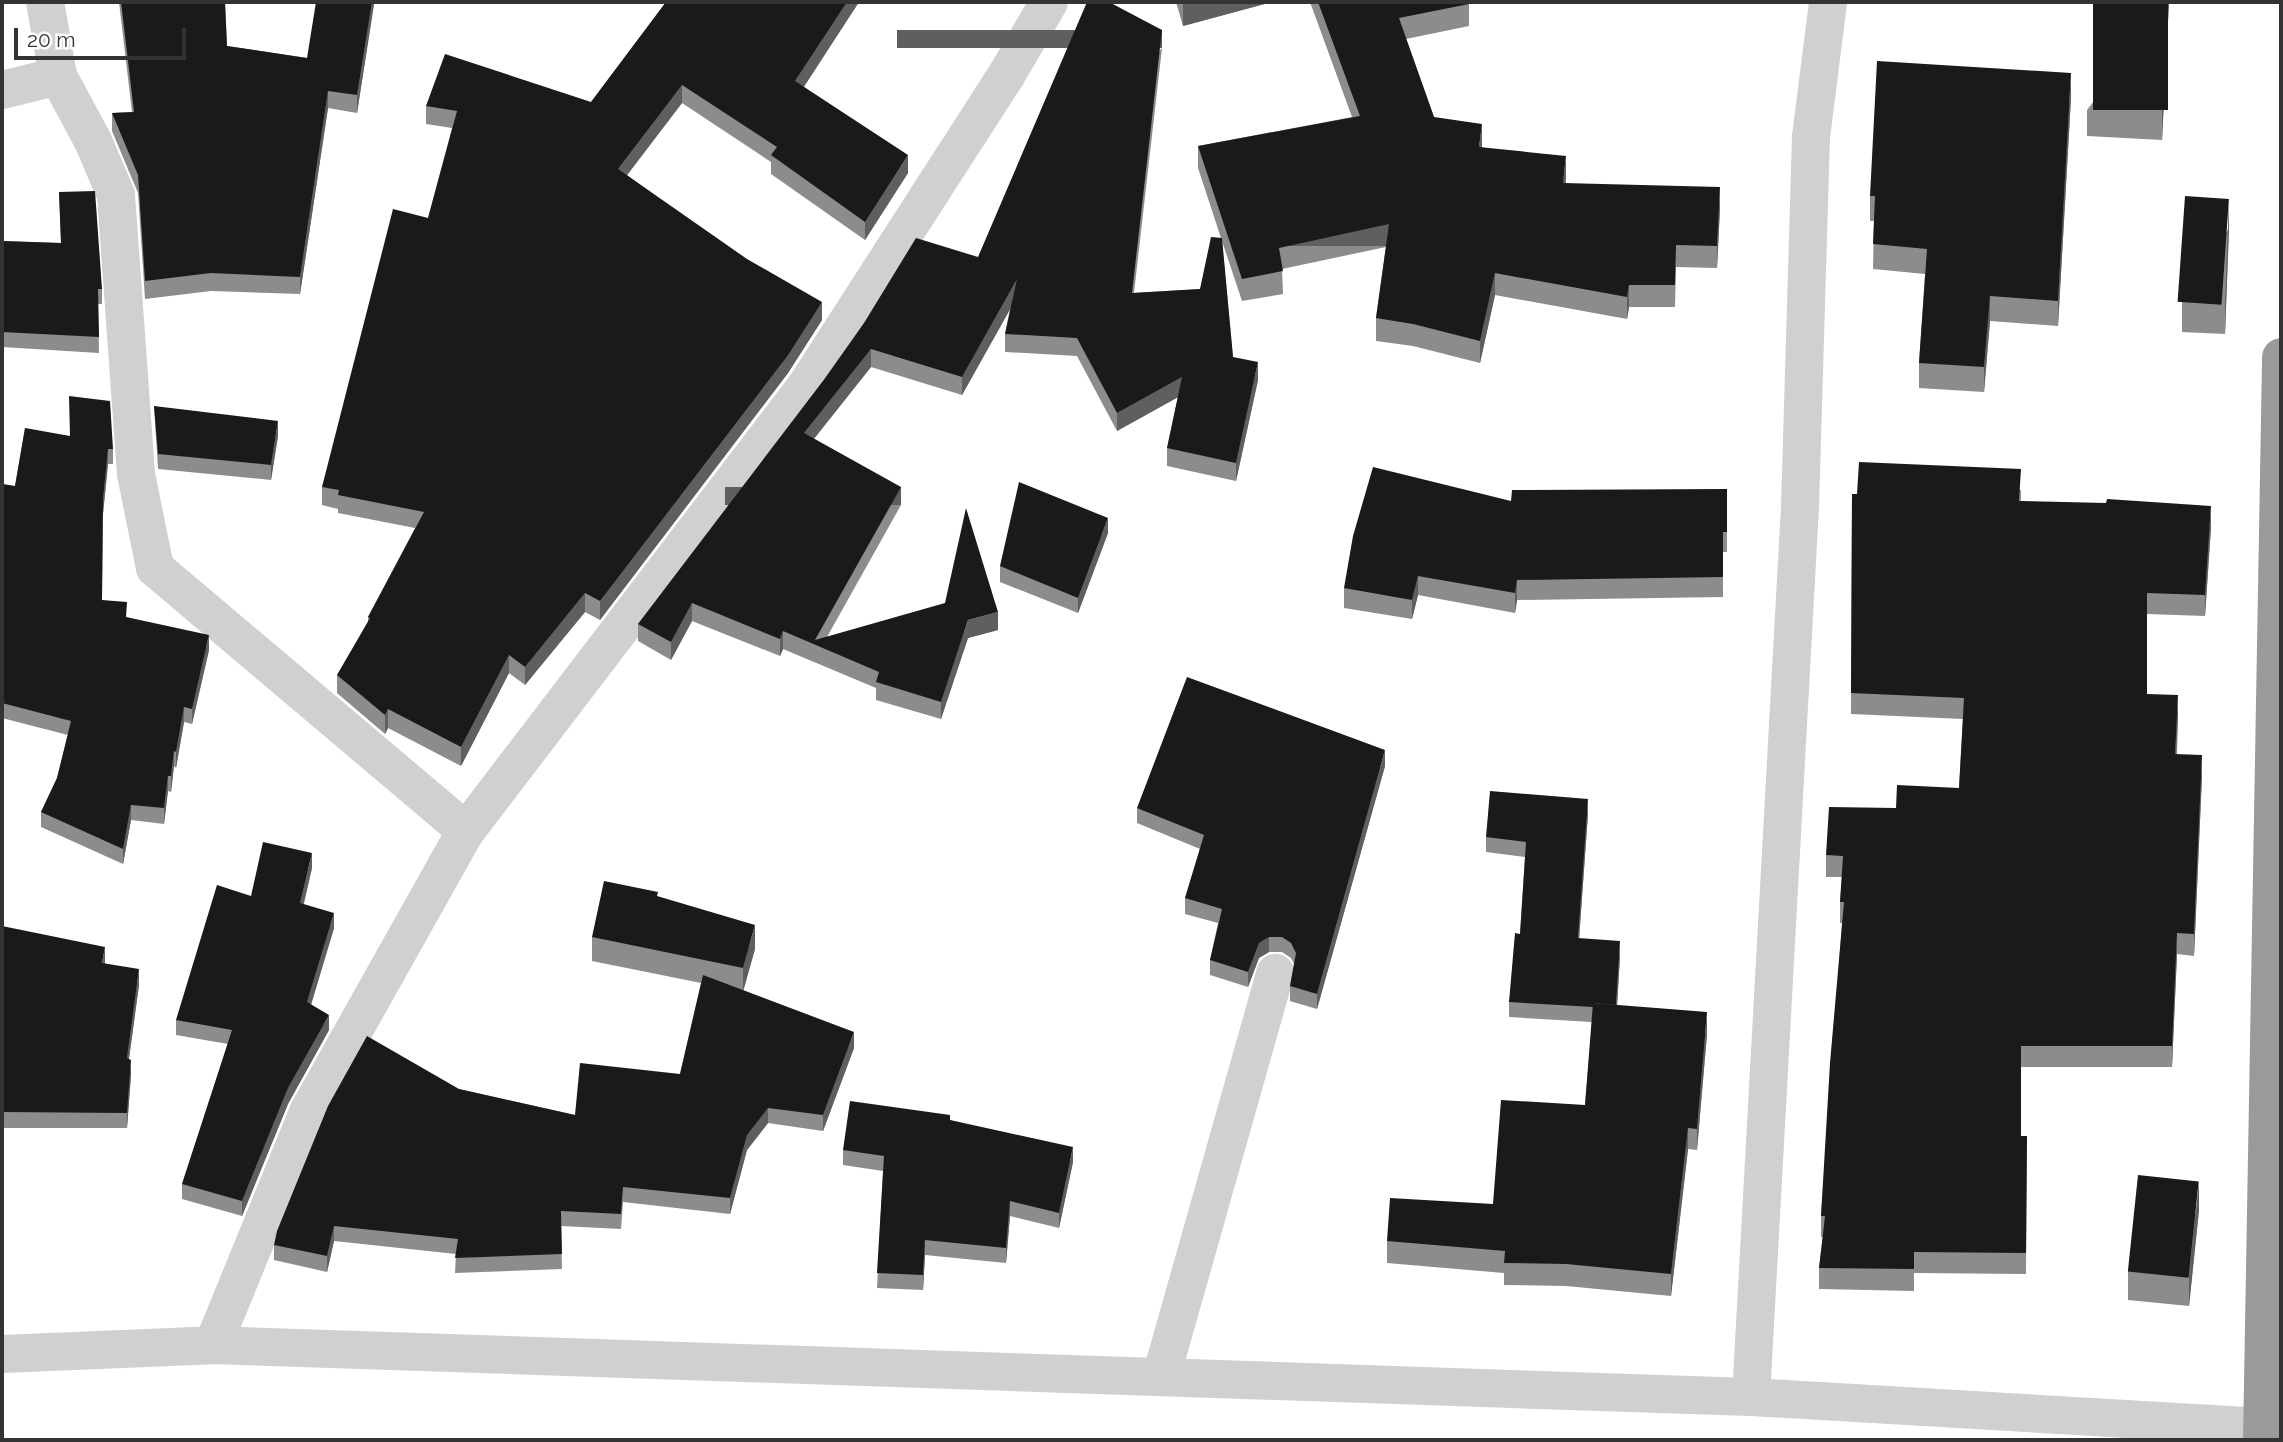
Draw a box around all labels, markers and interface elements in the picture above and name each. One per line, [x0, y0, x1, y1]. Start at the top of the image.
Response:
scale bar [18, 14, 189, 58]
text: 20 m [27, 27, 75, 52]

